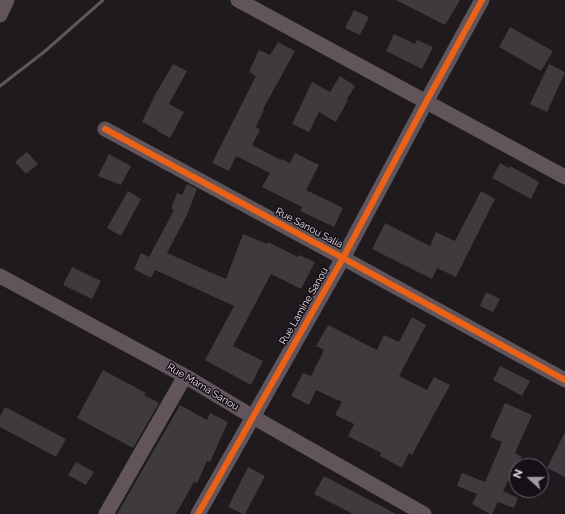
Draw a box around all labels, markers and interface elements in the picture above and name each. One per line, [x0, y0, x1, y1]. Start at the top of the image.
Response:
street label: Rue Sanou Salia [273, 205, 345, 251]
street label: Rue Lamine Sanou [277, 265, 331, 347]
street label: Rue Mama Sanou [165, 361, 241, 413]
north arrow [509, 458, 549, 498]
text: N [511, 468, 526, 480]

